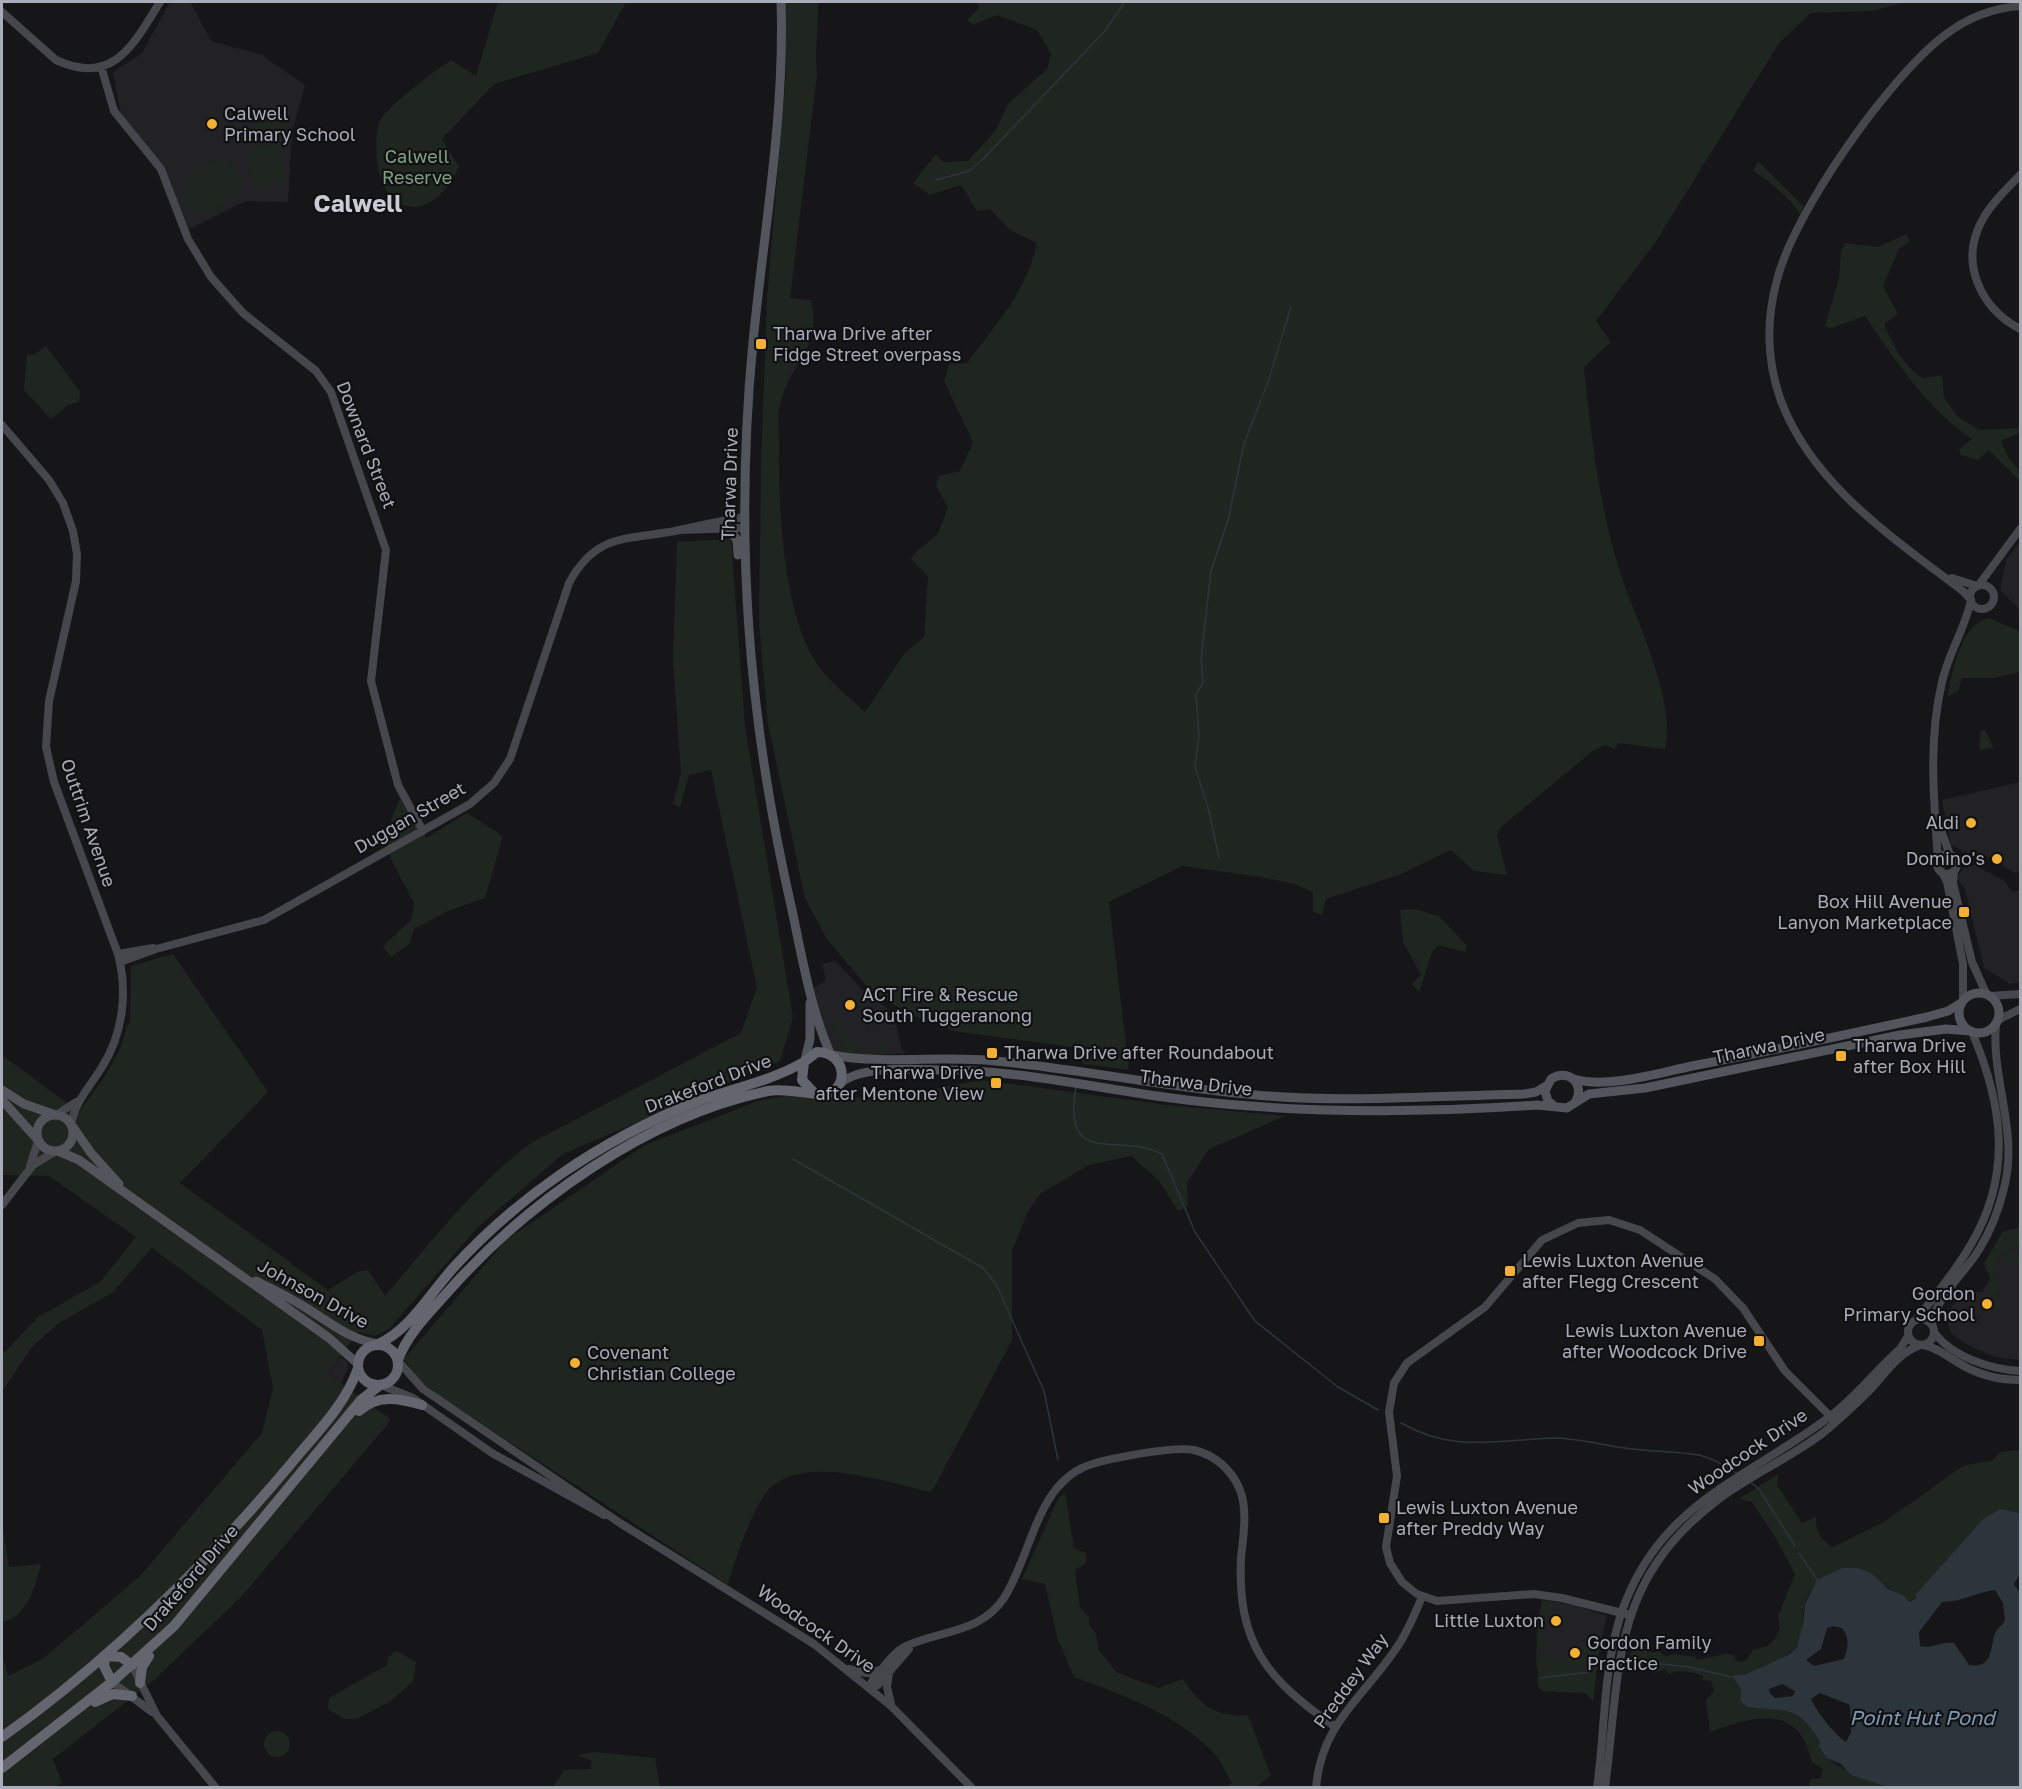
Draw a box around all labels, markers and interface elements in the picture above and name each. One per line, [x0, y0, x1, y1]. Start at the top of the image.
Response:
place label: Calwell Primary School [224, 102, 356, 145]
marker: Calwell Primary School [205, 117, 219, 131]
park label: Calwell Reserve [382, 145, 452, 188]
district label: Calwell [314, 188, 402, 217]
place label: Tharwa Drive after Fidge Street overpass [773, 322, 961, 365]
marker: Tharwa Drive after Fidge Street overpass [754, 337, 768, 351]
street label: Downard Street [333, 378, 401, 511]
street label: Tharwa Drive [716, 427, 742, 541]
street label: Outtrim Avenue [57, 756, 121, 890]
street label: Duggan Street [350, 776, 469, 858]
place label: Aldi [1926, 811, 1959, 833]
marker: Aldi [1964, 816, 1978, 830]
place label: Domino's [1906, 847, 1985, 869]
marker: Domino's [1990, 852, 2004, 866]
place label: Box Hill Avenue Lanyon Marketplace [1777, 890, 1952, 933]
marker: Box Hill Avenue Lanyon Marketplace [1957, 905, 1971, 919]
place label: ACT Fire & Rescue South Tuggeranong [862, 983, 1032, 1026]
marker: ACT Fire & Rescue South Tuggeranong [843, 998, 857, 1012]
street label: Tharwa Drive [1711, 1022, 1826, 1068]
place label: Tharwa Drive after Box Hill [1853, 1034, 1966, 1077]
place label: Tharwa Drive after Roundabout [1004, 1041, 1274, 1063]
marker: Tharwa Drive after Roundabout [985, 1046, 999, 1060]
street label: Drakeford Drive [641, 1049, 774, 1117]
marker: Tharwa Drive after Box Hill [1834, 1049, 1848, 1063]
place label: Tharwa Drive after Mentone View [815, 1061, 984, 1104]
street label: Tharwa Drive [1139, 1064, 1254, 1100]
marker: Tharwa Drive after Mentone View [989, 1076, 1003, 1090]
place label: Lewis Luxton Avenue after Flegg Crescent [1522, 1249, 1704, 1292]
street label: Johnson Drive [254, 1254, 373, 1333]
marker: Lewis Luxton Avenue after Flegg Crescent [1503, 1264, 1517, 1278]
place label: Gordon Primary School [1843, 1282, 1975, 1325]
marker: Gordon Primary School [1980, 1297, 1994, 1311]
place label: Lewis Luxton Avenue after Woodcock Drive [1562, 1319, 1747, 1362]
marker: Lewis Luxton Avenue after Woodcock Drive [1752, 1334, 1766, 1348]
place label: Covenant Christian College [587, 1341, 736, 1384]
marker: Covenant Christian College [568, 1356, 582, 1370]
street label: Woodcock Drive [1684, 1403, 1811, 1499]
place label: Lewis Luxton Avenue after Preddy Way [1396, 1496, 1578, 1539]
marker: Lewis Luxton Avenue after Preddy Way [1377, 1511, 1391, 1525]
street label: Drakeford Drive [138, 1520, 242, 1635]
street label: Woodcock Drive [753, 1579, 880, 1677]
place label: Little Luxton [1434, 1609, 1544, 1631]
marker: Little Luxton [1549, 1614, 1563, 1628]
street label: Preddey Way [1308, 1629, 1392, 1732]
place label: Gordon Family Practice [1587, 1631, 1712, 1674]
marker: Gordon Family Practice [1568, 1646, 1582, 1660]
water label: Point Hut Pond [1849, 1705, 1997, 1729]

